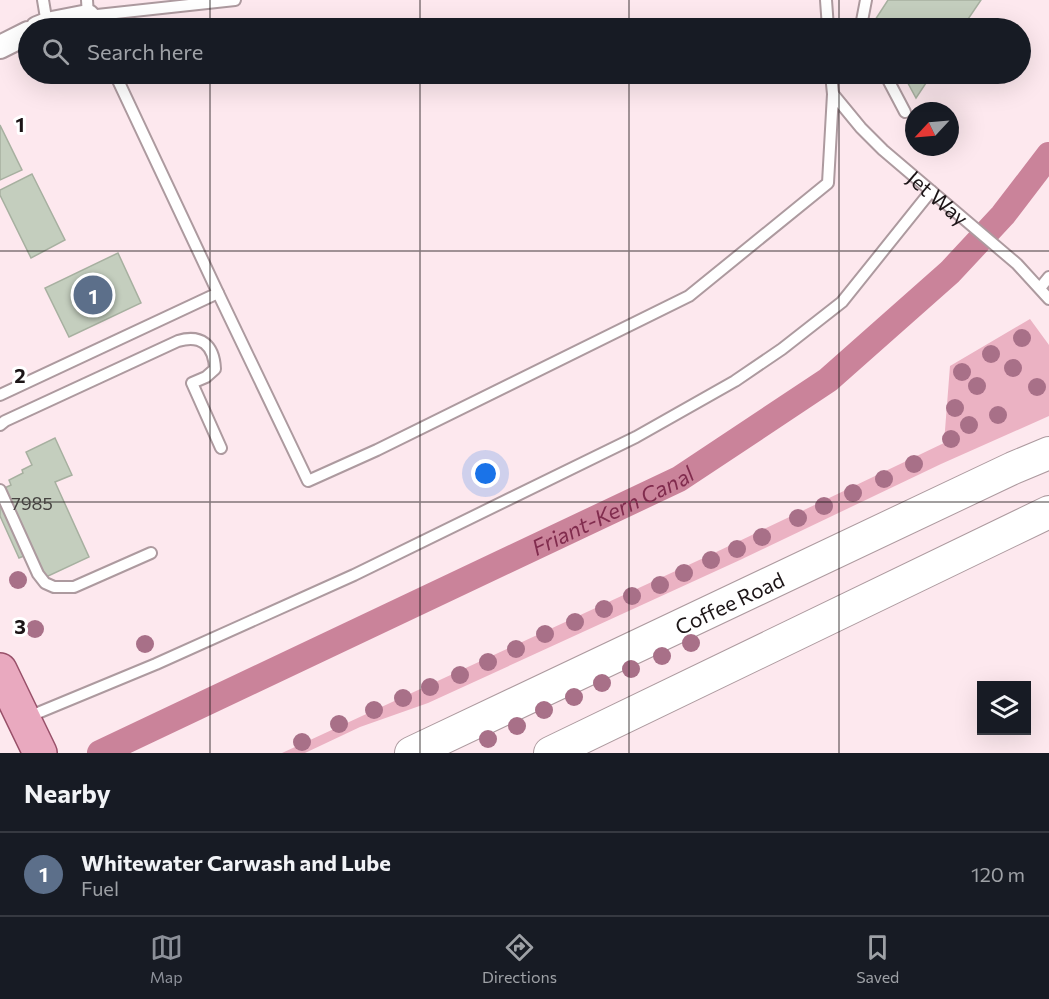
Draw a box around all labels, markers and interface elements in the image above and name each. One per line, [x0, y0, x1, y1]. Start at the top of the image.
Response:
search box [18, 18, 1031, 84]
icon: search [39, 35, 72, 68]
text: Search here [87, 38, 203, 65]
north arrow [905, 102, 959, 156]
text: 1 [15, 112, 25, 136]
street label: Jet Way [903, 164, 974, 230]
pin: 1 [74, 272, 112, 318]
text: 2 [14, 363, 26, 387]
your location [471, 459, 500, 488]
water label: Friant-Kern Canal [527, 459, 699, 560]
house number: 7985 [11, 492, 53, 514]
street label: Coffee Road [671, 566, 788, 639]
text: 3 [14, 614, 26, 638]
map controls [977, 681, 1031, 735]
button: layers [977, 681, 1031, 735]
text: Nearby [24, 777, 111, 808]
text: Whitewater Carwash and Lube [81, 849, 391, 876]
text: 1 [39, 862, 48, 886]
text: 120 m [971, 862, 1025, 886]
text: Fuel [81, 876, 119, 900]
tab: Map [150, 931, 183, 986]
tab: Directions [482, 931, 557, 986]
tab: Saved [856, 931, 899, 986]

